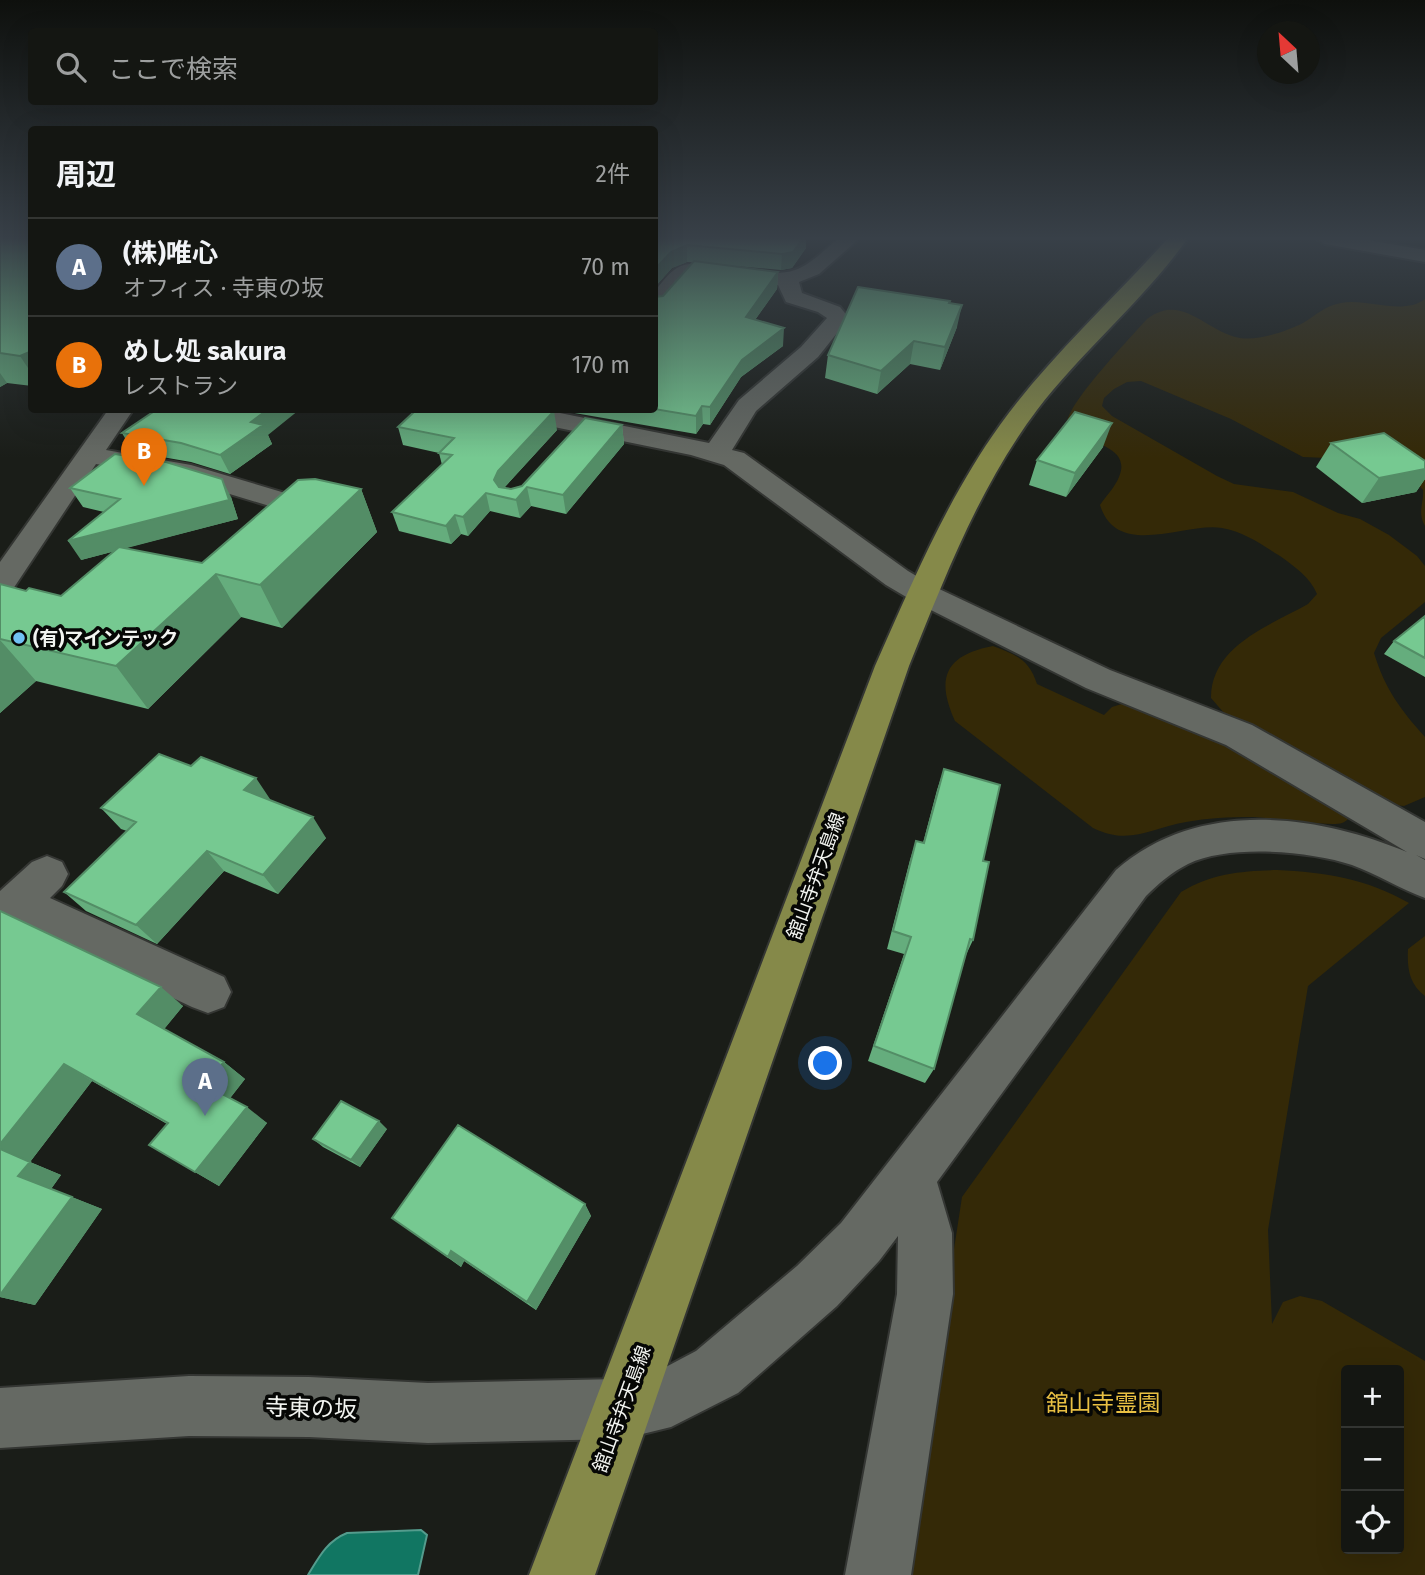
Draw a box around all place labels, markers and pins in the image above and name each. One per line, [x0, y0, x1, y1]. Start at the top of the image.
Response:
pin: B [121, 428, 167, 486]
place label: (有)マインテック [33, 627, 178, 650]
marker: (有)マインテック [11, 630, 27, 646]
pin: A [182, 1058, 228, 1116]

